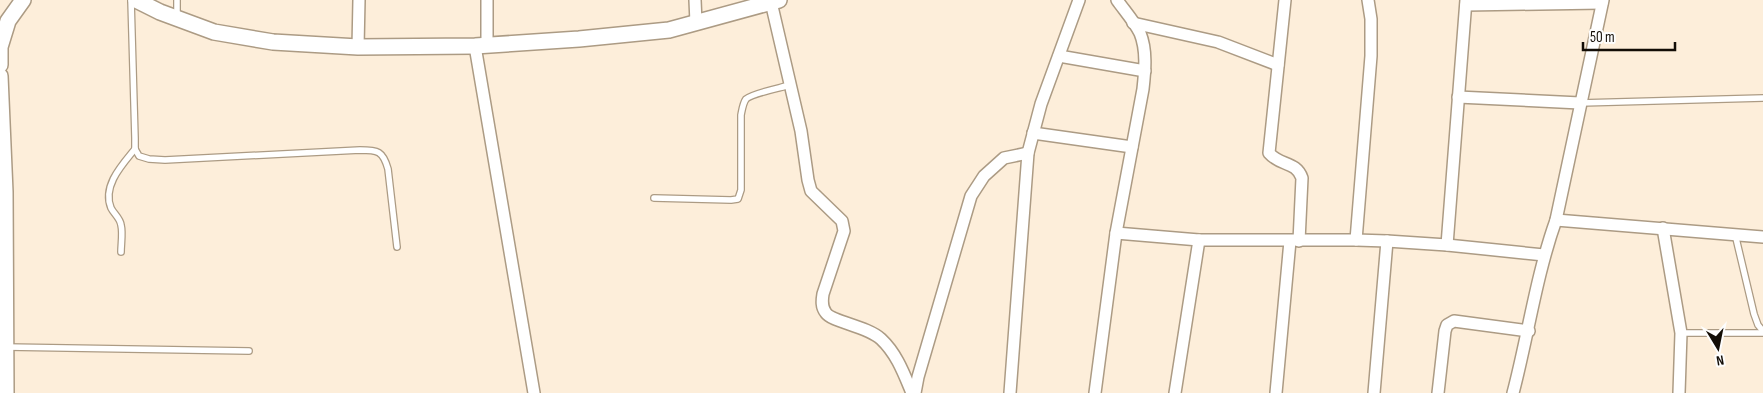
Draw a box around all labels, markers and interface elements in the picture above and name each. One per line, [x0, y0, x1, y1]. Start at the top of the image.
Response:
scale bar [1583, 20, 1676, 52]
text: 50 m [1590, 28, 1615, 47]
north arrow [1693, 323, 1743, 373]
text: N [1715, 351, 1725, 369]

